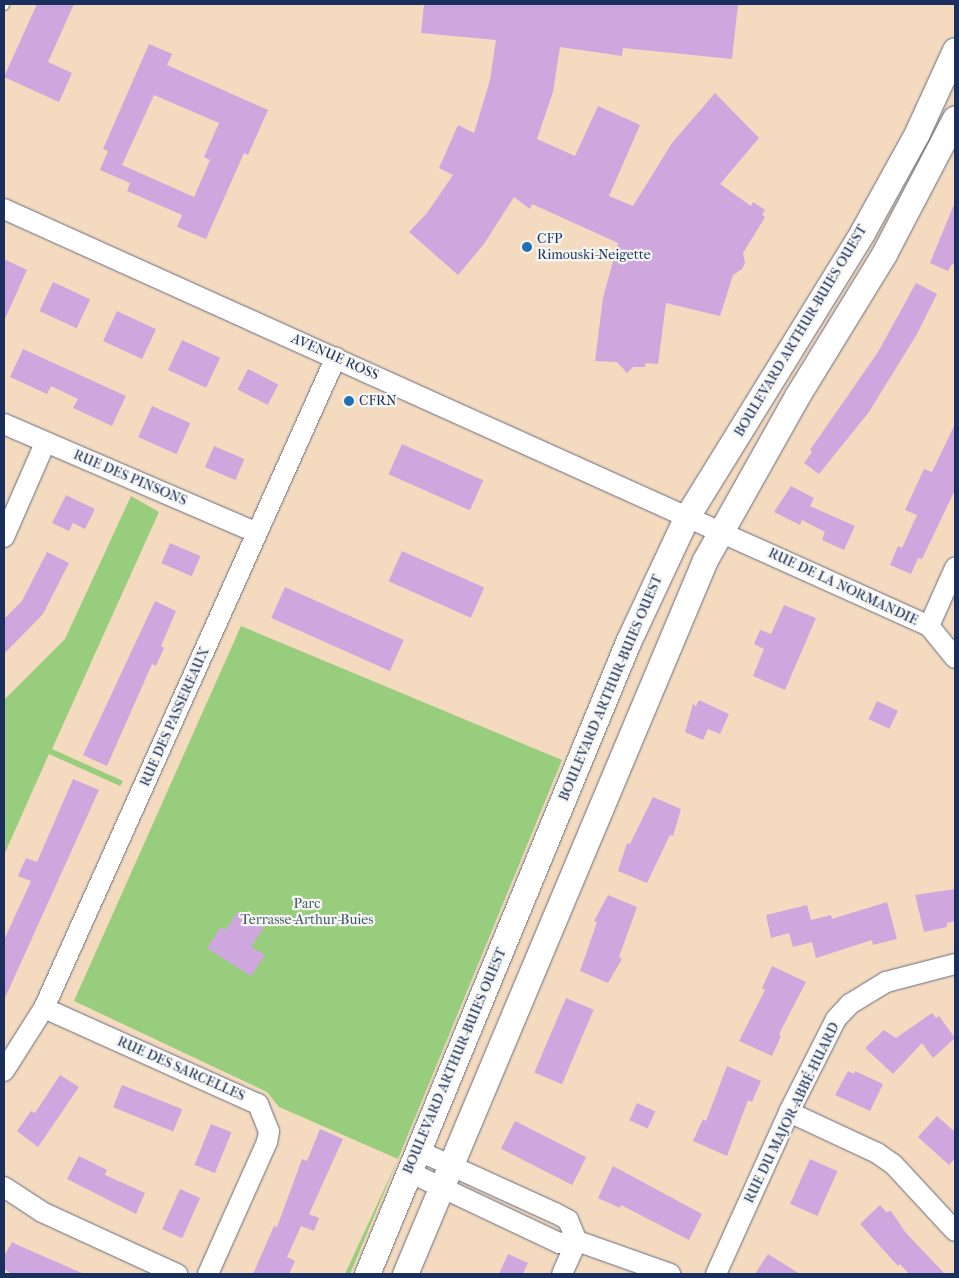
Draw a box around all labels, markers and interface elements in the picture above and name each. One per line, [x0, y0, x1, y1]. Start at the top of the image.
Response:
street label: BOULEVARD ARTHUR-BUIES OUEST [731, 222, 871, 440]
place label: CFP Rimouski-Neigette [537, 231, 651, 264]
marker: CFP Rimouski-Neigette [521, 241, 533, 253]
street label: AVENUE ROSS [289, 330, 381, 384]
place label: CFRN [359, 393, 397, 409]
marker: CFRN [343, 395, 355, 407]
street label: RUE DES PINSONS [71, 447, 189, 509]
street label: RUE DE LA NORMANDIE [765, 545, 921, 629]
street label: BOULEVARD ARTHUR-BUIES OUEST [556, 572, 666, 804]
street label: RUE DES PASSEREAUX [137, 645, 213, 789]
park label: Parc Terrasse-Arthur-Buies [241, 896, 373, 929]
street label: BOULEVARD ARTHUR-BUIES OUEST [400, 945, 510, 1177]
street label: RUE DU MAJOR-ABBÉ-HUARD [741, 1020, 843, 1206]
street label: RUE DES SARCELLES [115, 1033, 247, 1105]

